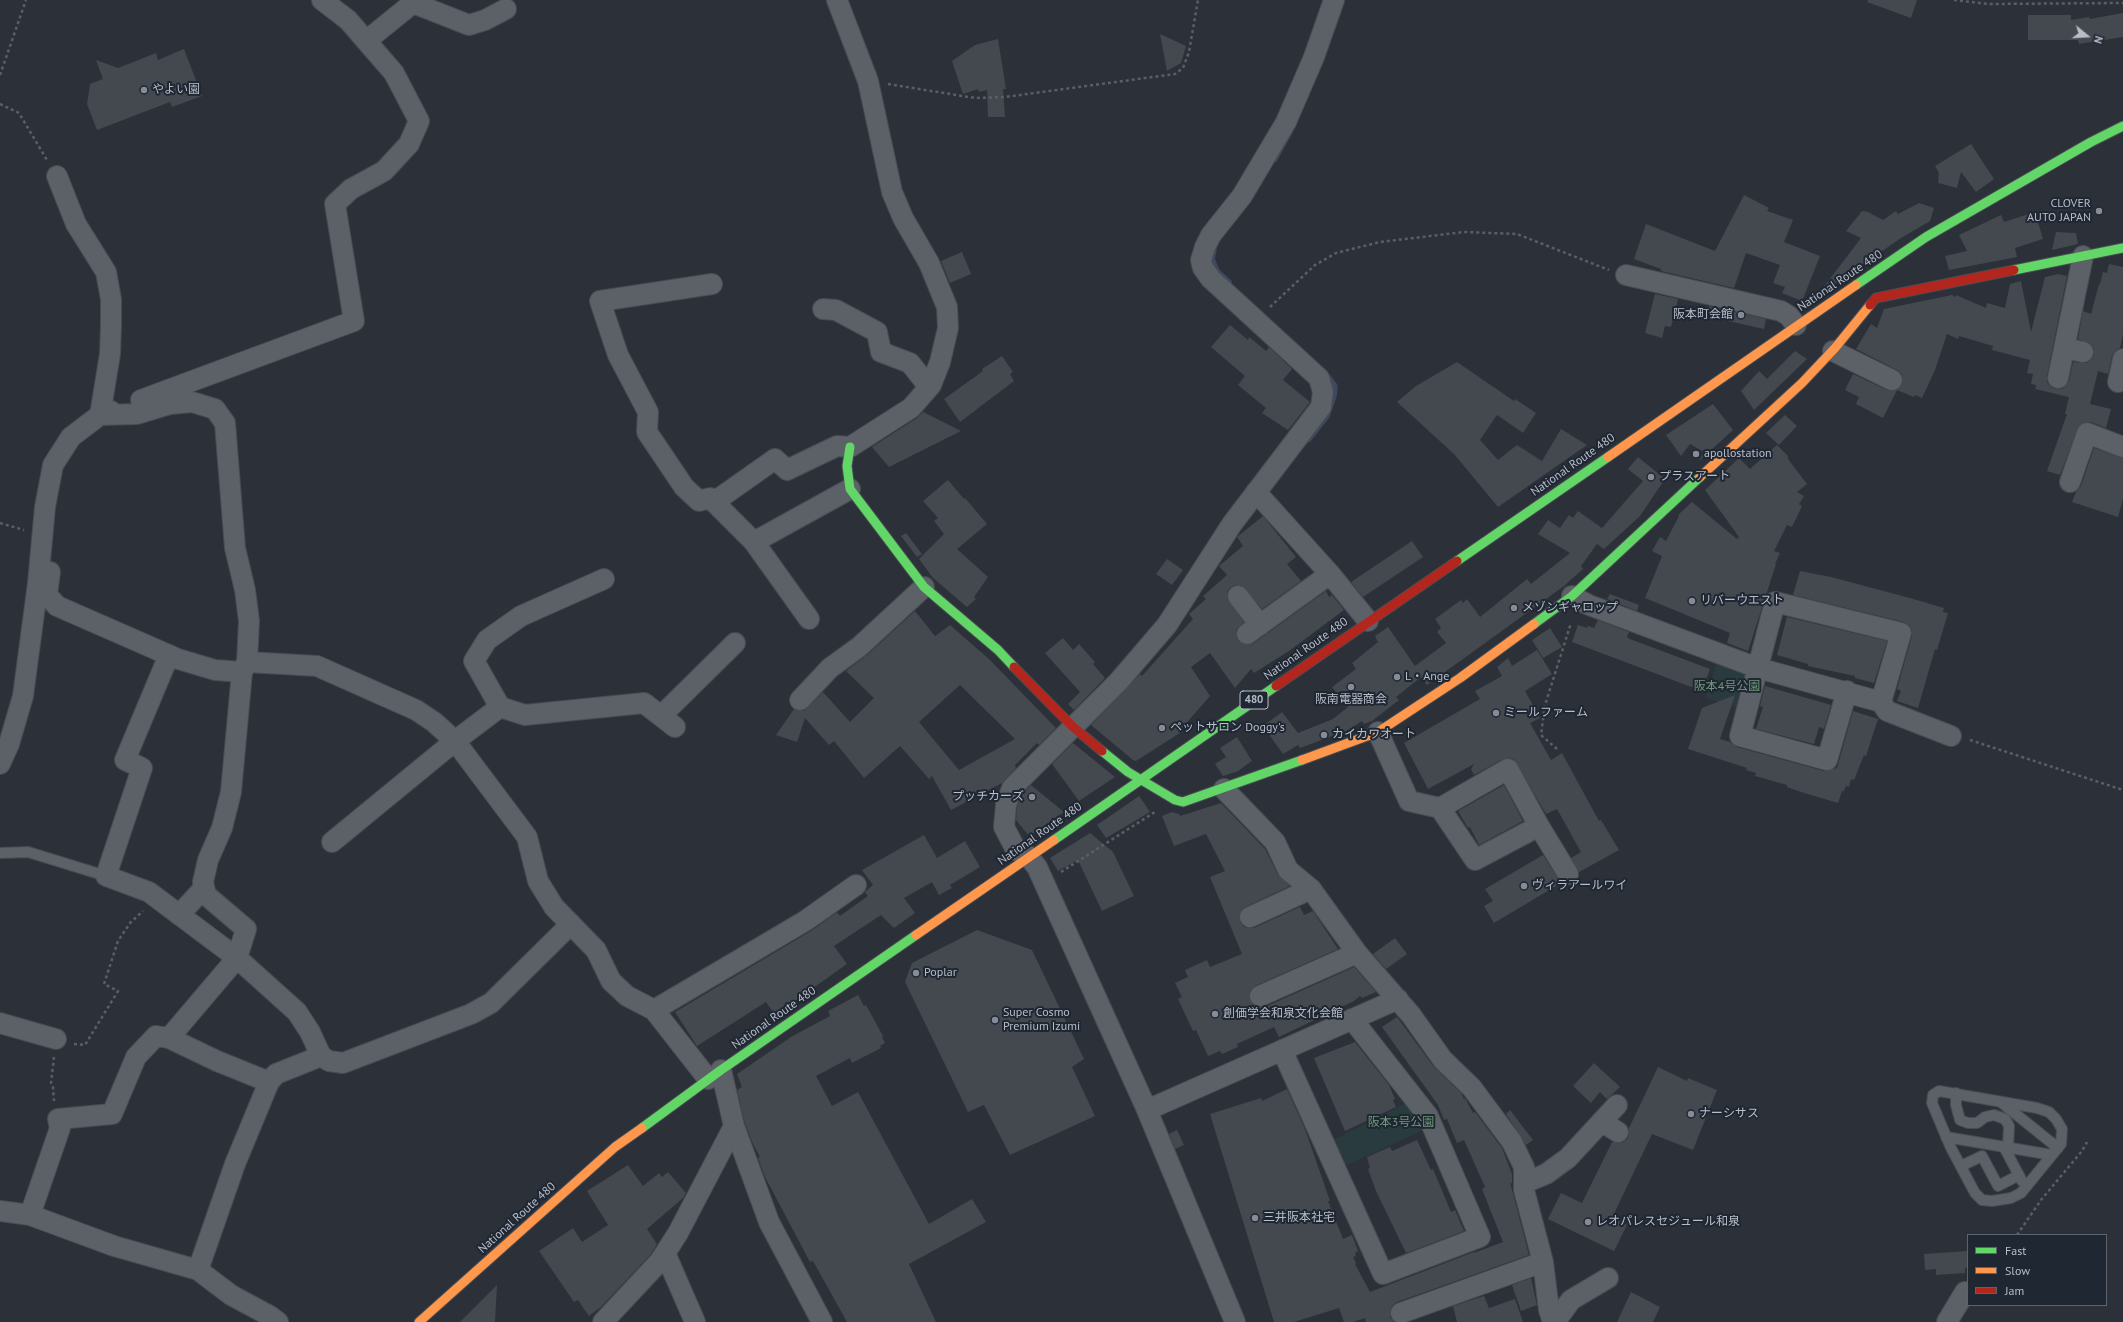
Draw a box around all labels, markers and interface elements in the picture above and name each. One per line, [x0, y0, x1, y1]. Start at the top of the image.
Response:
north arrow [2067, 16, 2107, 56]
text: N [2091, 34, 2106, 45]
place label: やよい園 [152, 83, 200, 97]
marker: やよい園 [139, 85, 149, 95]
place label: CLOVER AUTO JAPAN [2027, 197, 2091, 225]
marker: CLOVER AUTO JAPAN [2094, 206, 2104, 216]
street label: National Route 480 [1795, 247, 1885, 315]
place label: 阪本町会館 [1673, 308, 1733, 322]
marker: 阪本町会館 [1736, 310, 1746, 320]
street label: National Route 480 [1528, 431, 1618, 499]
place label: apollostation [1704, 447, 1772, 461]
marker: apollostation [1691, 449, 1701, 459]
place label: プラスアート [1659, 470, 1730, 484]
marker: プラスアート [1646, 472, 1656, 482]
place label: リバーウエスト [1700, 594, 1784, 608]
marker: リバーウエスト [1687, 596, 1697, 606]
place label: メゾンギャロップ [1522, 601, 1618, 615]
marker: メゾンギャロップ [1509, 603, 1519, 613]
street label: National Route 480 [1261, 615, 1351, 683]
place label: L・Ange [1405, 670, 1449, 684]
marker: L・Ange [1392, 672, 1402, 682]
park label: 阪本4号公園 [1694, 680, 1760, 694]
marker: 阪南電器商会 [1346, 682, 1356, 692]
road number: 480 [1240, 691, 1268, 709]
place label: 阪南電器商会 [1315, 693, 1387, 707]
place label: ミールファーム [1504, 706, 1588, 720]
marker: ミールファーム [1491, 708, 1501, 718]
place label: ペットサロン Doggy's [1170, 721, 1285, 735]
marker: ペットサロン Doggy's [1157, 723, 1167, 733]
place label: カイカワオート [1332, 728, 1416, 742]
marker: カイカワオート [1319, 730, 1329, 740]
place label: プッチカーズ [952, 790, 1024, 804]
marker: プッチカーズ [1027, 792, 1037, 802]
street label: National Route 480 [995, 800, 1085, 868]
place label: ヴィラアールワイ [1532, 879, 1627, 893]
marker: ヴィラアールワイ [1519, 881, 1529, 891]
place label: Poplar [924, 966, 957, 980]
marker: Poplar [911, 968, 921, 978]
street label: National Route 480 [729, 984, 819, 1052]
place label: Super Cosmo Premium Izumi [1003, 1006, 1080, 1034]
place label: 創価学会和泉文化会館 [1223, 1007, 1343, 1021]
marker: 創価学会和泉文化会館 [1210, 1009, 1220, 1019]
marker: Super Cosmo Premium Izumi [990, 1015, 1000, 1025]
place label: ナーシサス [1699, 1107, 1759, 1121]
marker: ナーシサス [1686, 1109, 1696, 1119]
park label: 阪本3号公園 [1368, 1116, 1434, 1130]
street label: National Route 480 [475, 1179, 559, 1257]
place label: 三井阪本社宅 [1263, 1211, 1335, 1225]
marker: 三井阪本社宅 [1250, 1213, 1260, 1223]
place label: レオパレスセジュール和泉 [1596, 1215, 1740, 1229]
marker: レオパレスセジュール和泉 [1583, 1217, 1593, 1227]
legend [1967, 1234, 2107, 1306]
text: Fast [2005, 1243, 2026, 1258]
text: Slow [2005, 1263, 2030, 1278]
text: Jam [2005, 1283, 2024, 1298]

